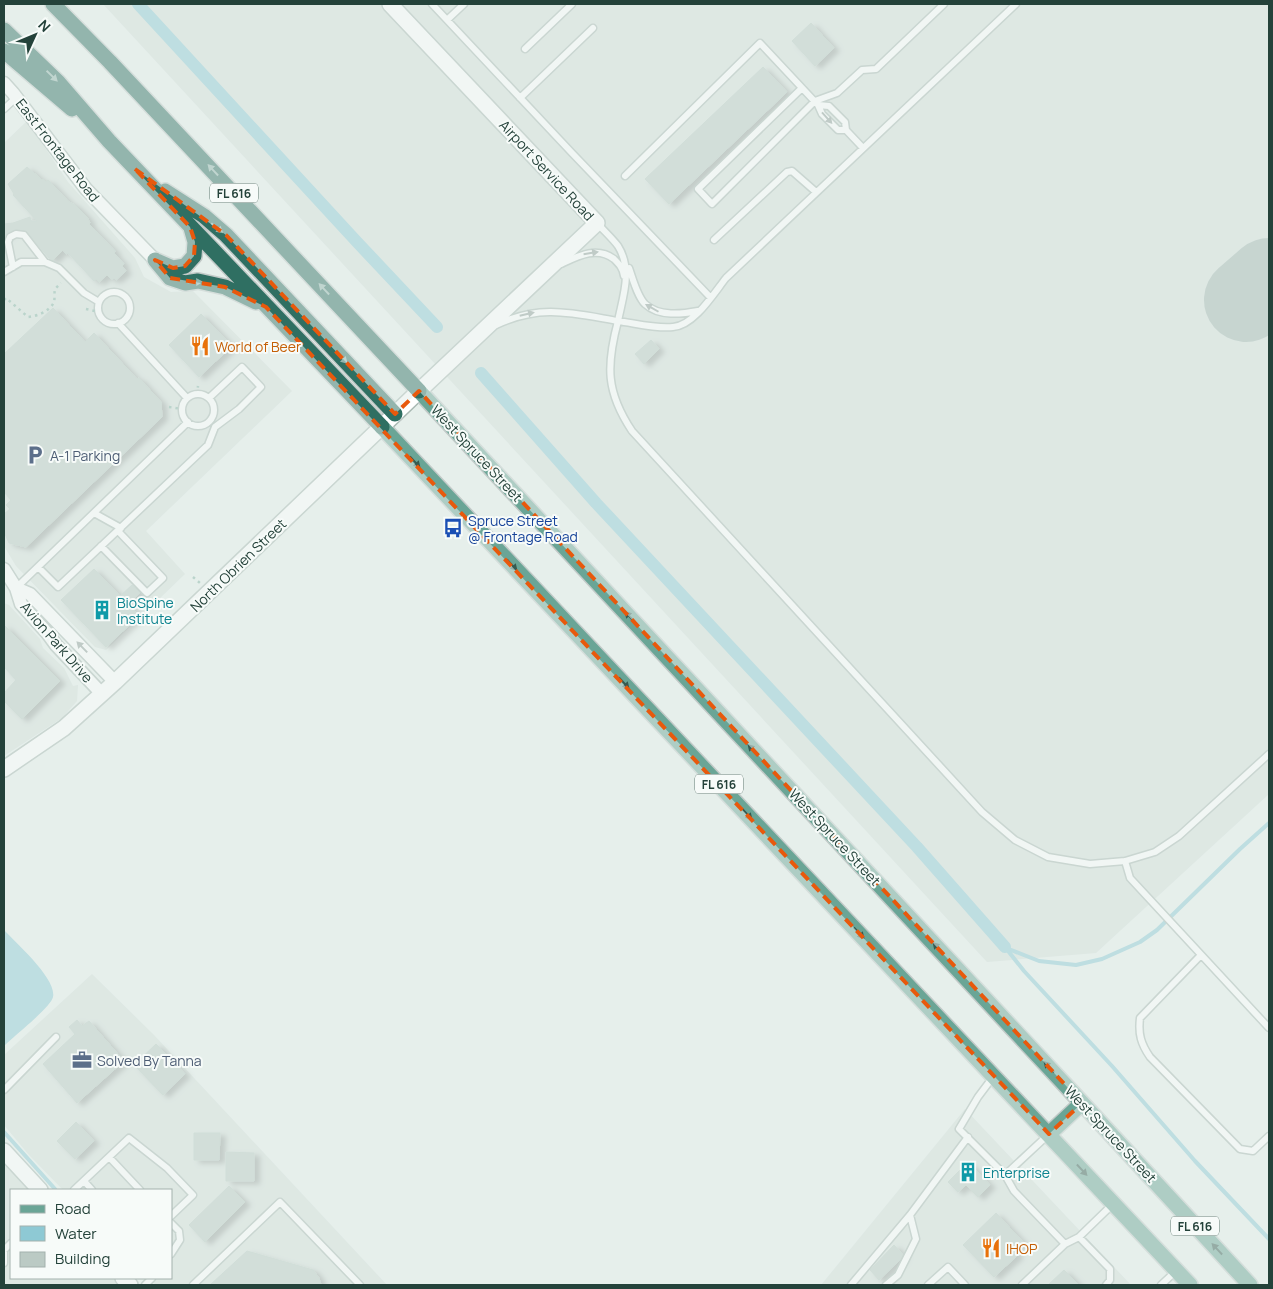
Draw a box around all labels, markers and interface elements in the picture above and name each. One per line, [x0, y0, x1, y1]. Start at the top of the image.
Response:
north arrow [10, 10, 60, 60]
text: N [34, 15, 55, 36]
one-way arrow [45, 70, 57, 82]
street label: East Frontage Road [12, 95, 104, 205]
one-way arrow [821, 112, 833, 124]
street label: Airport Service Road [495, 116, 599, 224]
one-way arrow [207, 165, 219, 177]
road number: FL 616 [210, 184, 258, 202]
one-way arrow [211, 222, 223, 234]
one-way arrow [584, 249, 600, 257]
one-way arrow [187, 278, 203, 286]
one-way arrow [318, 283, 330, 295]
one-way arrow [646, 303, 659, 312]
one-way arrow [519, 310, 535, 318]
restaurant icon: World of Beer [189, 335, 211, 357]
place label: World of Beer [215, 337, 301, 356]
one-way arrow [336, 351, 348, 363]
street label: West Spruce Street [427, 400, 527, 506]
parking icon: A-1 Parking [24, 444, 46, 466]
place label: A-1 Parking [50, 446, 120, 465]
one-way arrow [409, 456, 421, 468]
place label: Spruce Street @ Frontage Road [468, 511, 578, 546]
street label: North Obrien Street [186, 514, 290, 616]
bus stop icon: Spruce Street @ Frontage Road [442, 517, 464, 539]
one-way arrow [506, 559, 518, 571]
place label: BioSpine Institute [117, 593, 174, 628]
street label: Avion Park Drive [17, 597, 97, 687]
building icon: BioSpine Institute [91, 599, 113, 621]
one-way arrow [624, 611, 636, 623]
one-way arrow [76, 641, 88, 653]
one-way arrow [618, 677, 630, 689]
one-way arrow [747, 744, 759, 756]
road number: FL 616 [695, 774, 743, 794]
street label: West Spruce Street [785, 784, 885, 890]
one-way arrow [741, 808, 753, 820]
one-way arrow [853, 926, 865, 938]
one-way arrow [932, 943, 944, 955]
office icon: Solved By Tanna [71, 1049, 93, 1071]
place label: Solved By Tanna [97, 1051, 202, 1070]
one-way arrow [1043, 1062, 1055, 1074]
street label: West Spruce Street [1061, 1081, 1161, 1187]
building icon: Enterprise [957, 1161, 979, 1183]
place label: Enterprise [983, 1163, 1050, 1182]
one-way arrow [1076, 1163, 1088, 1175]
legend [10, 1189, 172, 1279]
text: Road [55, 1198, 91, 1219]
road number: FL 616 [1171, 1216, 1219, 1236]
text: Water [55, 1223, 97, 1244]
restaurant icon: IHOP [980, 1237, 1002, 1259]
place label: IHOP [1006, 1239, 1038, 1258]
one-way arrow [1211, 1244, 1223, 1256]
text: Building [55, 1248, 110, 1269]

